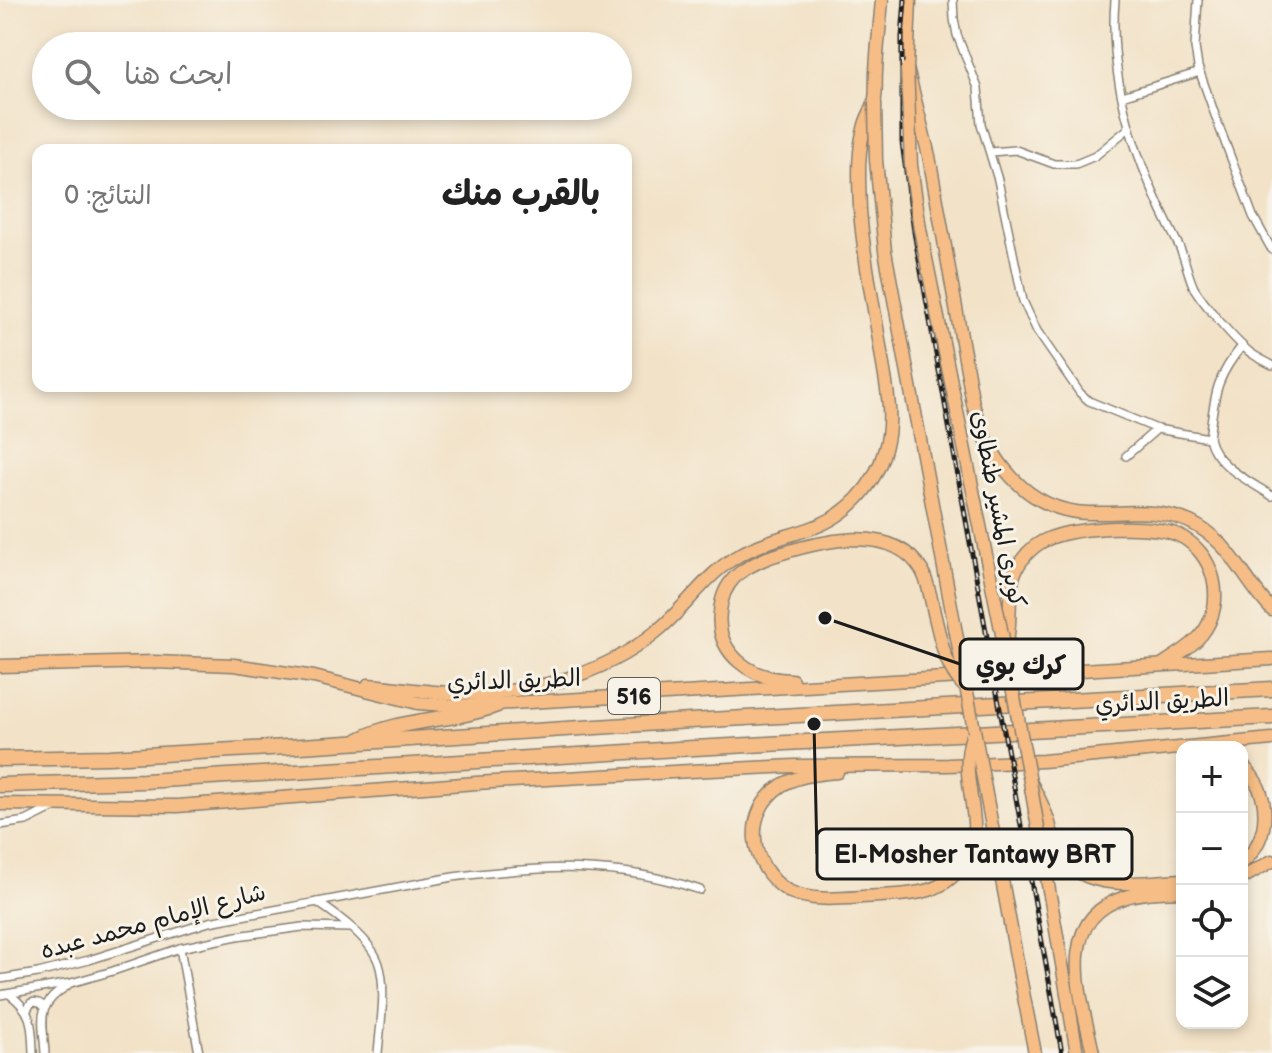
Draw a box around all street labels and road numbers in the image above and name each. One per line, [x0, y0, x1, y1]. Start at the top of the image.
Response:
street label: كوبرى المشير طنطاوى [964, 408, 1032, 610]
street label: الطريق الدائري [447, 664, 582, 699]
road number: 516 [608, 678, 660, 714]
street label: الطريق الدائري [1094, 684, 1230, 721]
street label: شارع الإمام محمد عبده [37, 877, 270, 968]

